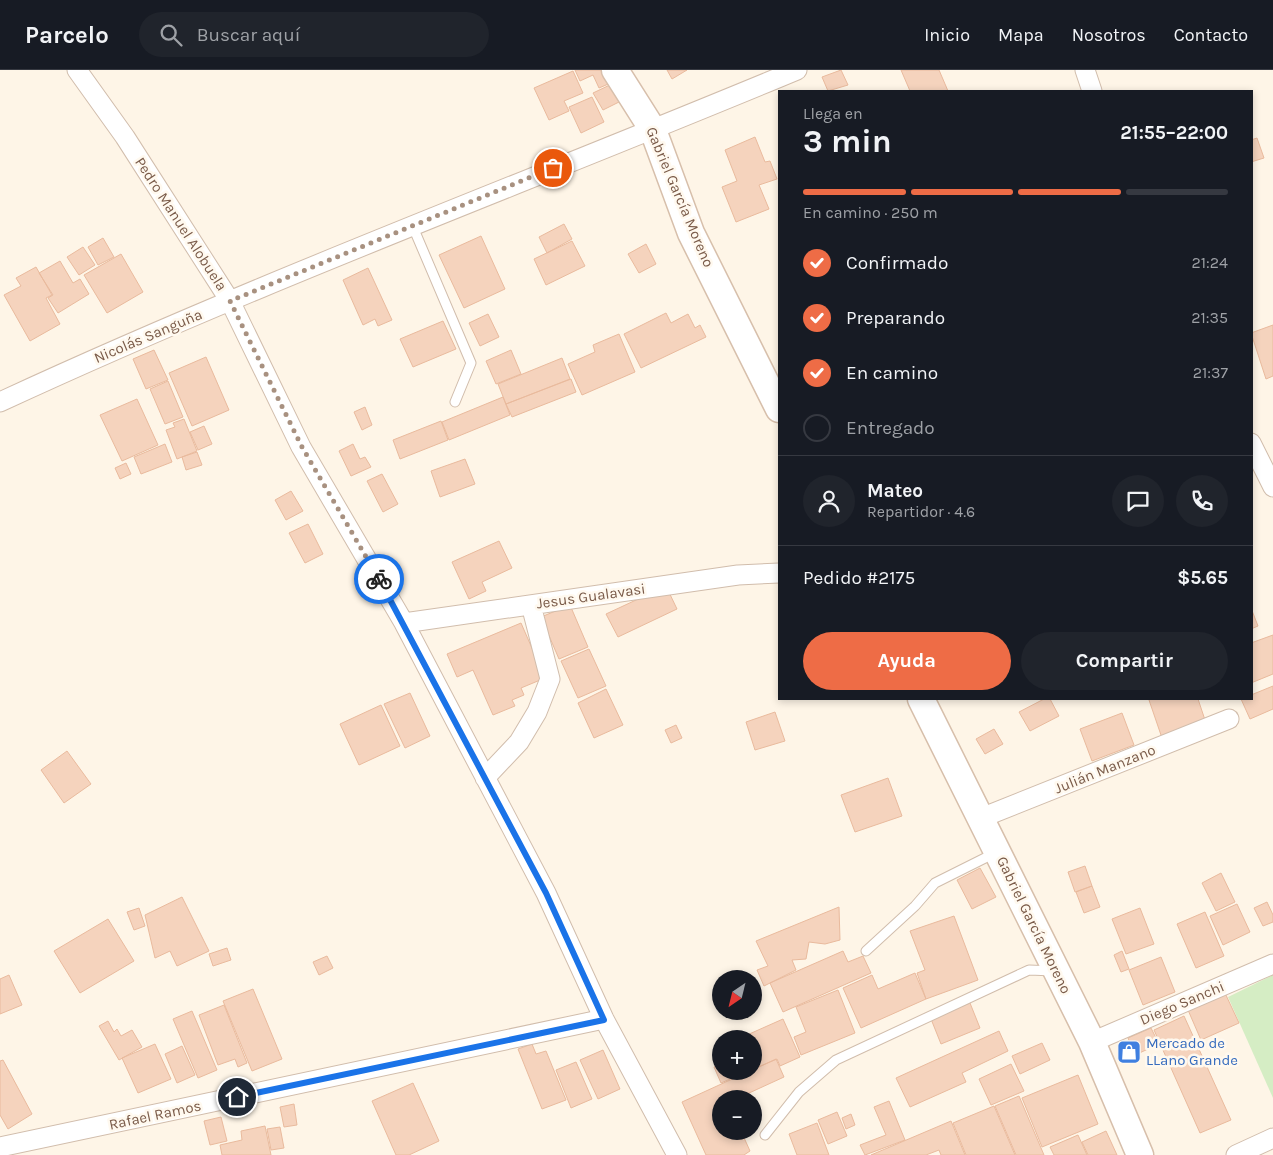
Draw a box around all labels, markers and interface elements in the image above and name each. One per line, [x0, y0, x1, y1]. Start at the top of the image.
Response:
search box [139, 12, 489, 57]
text: Parcelo [25, 21, 109, 49]
icon: search [157, 21, 185, 49]
text: Buscar aquí [197, 24, 300, 46]
text: Inicio [924, 24, 970, 46]
text: Mapa [998, 24, 1044, 46]
text: Nosotros [1072, 24, 1146, 46]
text: Contacto [1174, 24, 1248, 46]
text: Llega en [803, 104, 863, 123]
text: 21:55–22:00 [1120, 122, 1228, 144]
text: 3 min [803, 123, 892, 160]
street label: Gabriel García Moreno [642, 124, 718, 270]
pin [532, 147, 574, 189]
street label: Pedro Manuel Alobuela [131, 154, 231, 294]
icon: bag [539, 154, 567, 182]
text: En camino · 250 m [803, 203, 938, 222]
icon: check [803, 249, 831, 277]
text: Confirmado [846, 252, 948, 274]
text: 21:24 [1192, 253, 1228, 272]
icon: check [803, 304, 831, 332]
street label: Nicolás Sanguña [91, 305, 205, 367]
text: Preparando [846, 307, 945, 329]
text: 21:35 [1191, 308, 1228, 327]
icon: check [803, 359, 831, 387]
text: En camino [846, 362, 938, 384]
text: 21:37 [1193, 363, 1228, 382]
text: Entregado [846, 417, 935, 439]
button: person [803, 475, 855, 527]
button: chat [1112, 475, 1164, 527]
button: phone [1176, 475, 1228, 527]
text: Mateo [867, 480, 923, 502]
text: Repartidor · 4.6 [867, 502, 975, 521]
courier [354, 554, 404, 604]
icon: bike [365, 565, 393, 593]
text: Pedido #2175 [803, 567, 915, 589]
text: $5.65 [1177, 567, 1228, 589]
street label: Jesus Gualavasi [535, 579, 647, 613]
button: Ayuda [803, 632, 1011, 690]
button: Compartir [1021, 632, 1228, 690]
street label: Julián Manzano [1052, 741, 1158, 797]
street label: Gabriel García Moreno [993, 853, 1075, 997]
north arrow [712, 970, 762, 1020]
map controls [712, 970, 762, 1140]
street label: Diego Sanchi [1137, 977, 1227, 1029]
button: + [712, 1030, 762, 1080]
place label: Mercado de LLano Grande [1146, 1034, 1238, 1069]
shop icon: Mercado de LLano Grande [1116, 1039, 1142, 1065]
pin [216, 1076, 258, 1118]
icon: home [223, 1083, 251, 1111]
button: − [712, 1090, 762, 1140]
street label: Rafael Ramos [107, 1096, 203, 1134]

